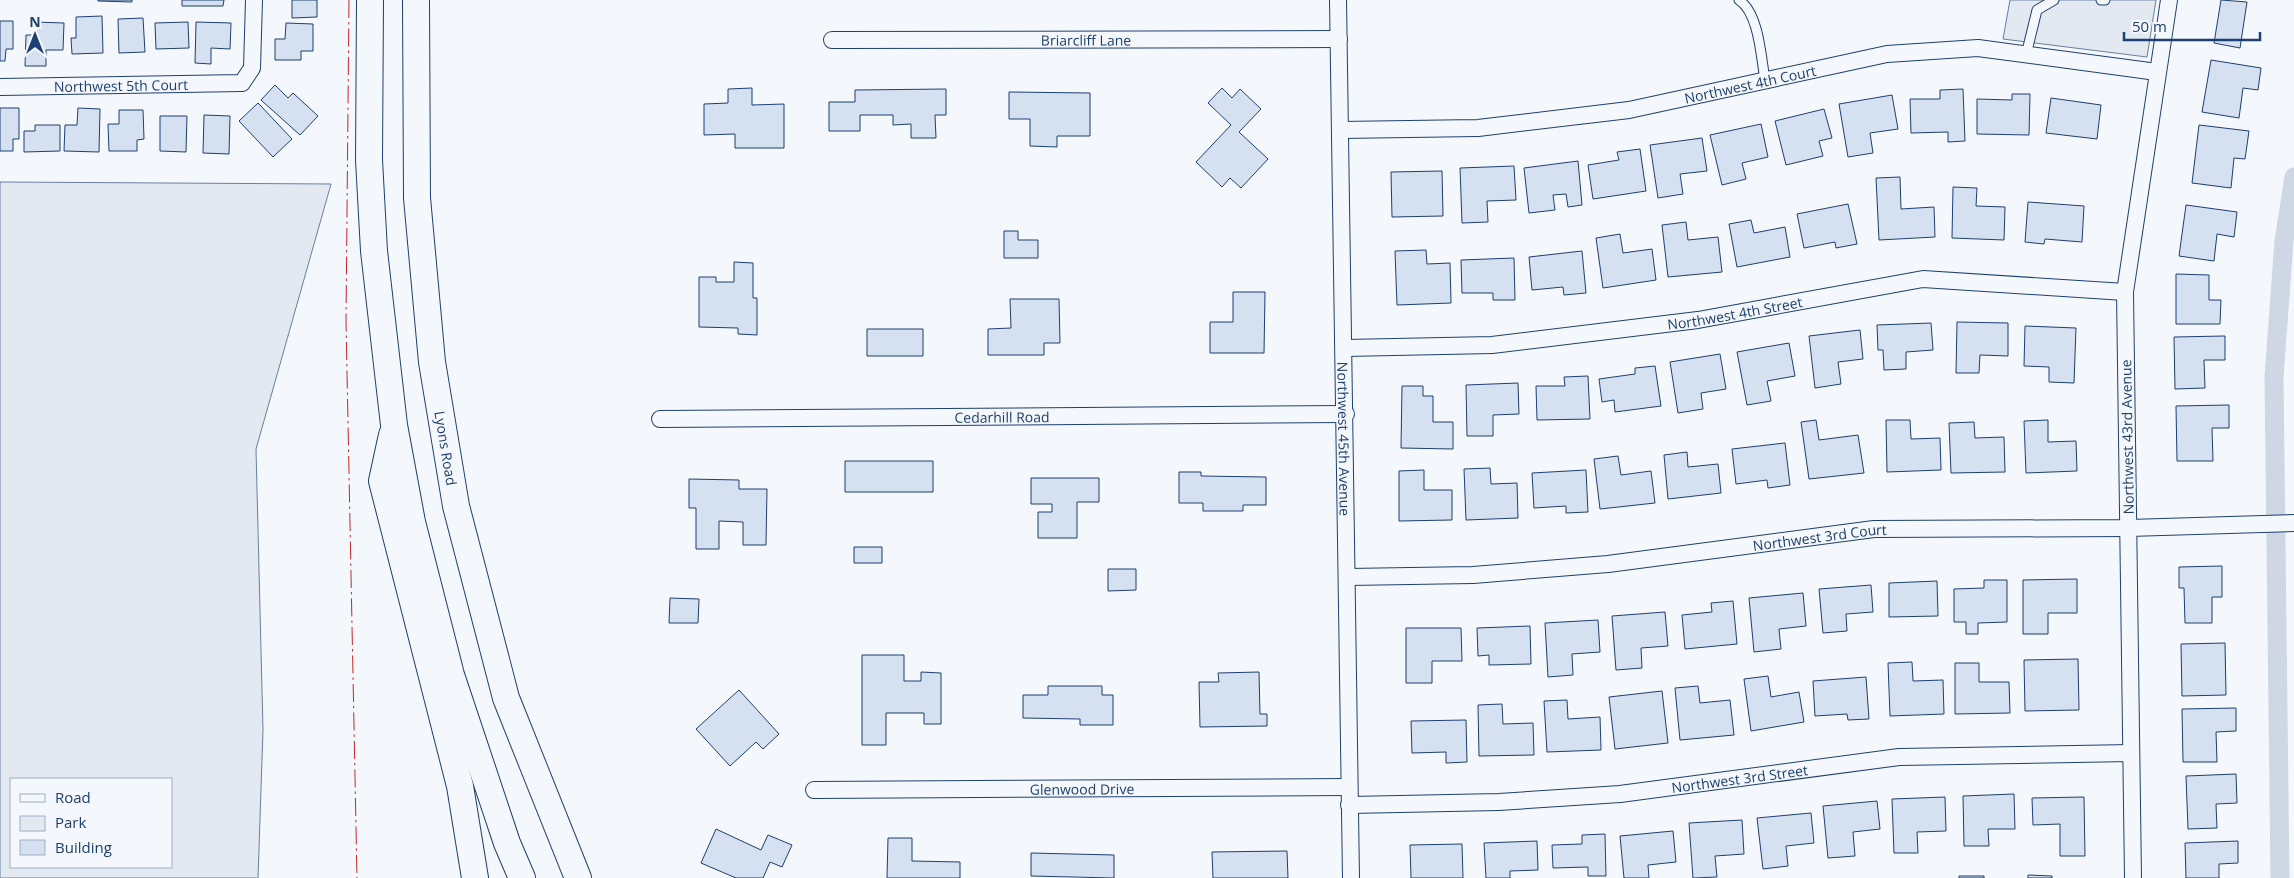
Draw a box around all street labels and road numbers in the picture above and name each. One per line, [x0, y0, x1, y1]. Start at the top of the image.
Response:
street label: Briarcliff Lane [1041, 30, 1131, 49]
street label: Northwest 4th Court [1683, 60, 1818, 107]
street label: Northwest 5th Court [54, 74, 188, 96]
street label: Northwest 4th Street [1666, 292, 1804, 333]
street label: Northwest 43rd Avenue [2116, 359, 2138, 515]
street label: Northwest 45th Avenue [1334, 362, 1355, 516]
street label: Cedarhill Road [954, 407, 1050, 426]
street label: Lyons Road [431, 410, 462, 487]
street label: Northwest 3rd Court [1752, 519, 1887, 554]
street label: Northwest 3rd Street [1670, 760, 1809, 797]
street label: Glenwood Drive [1030, 779, 1134, 798]

